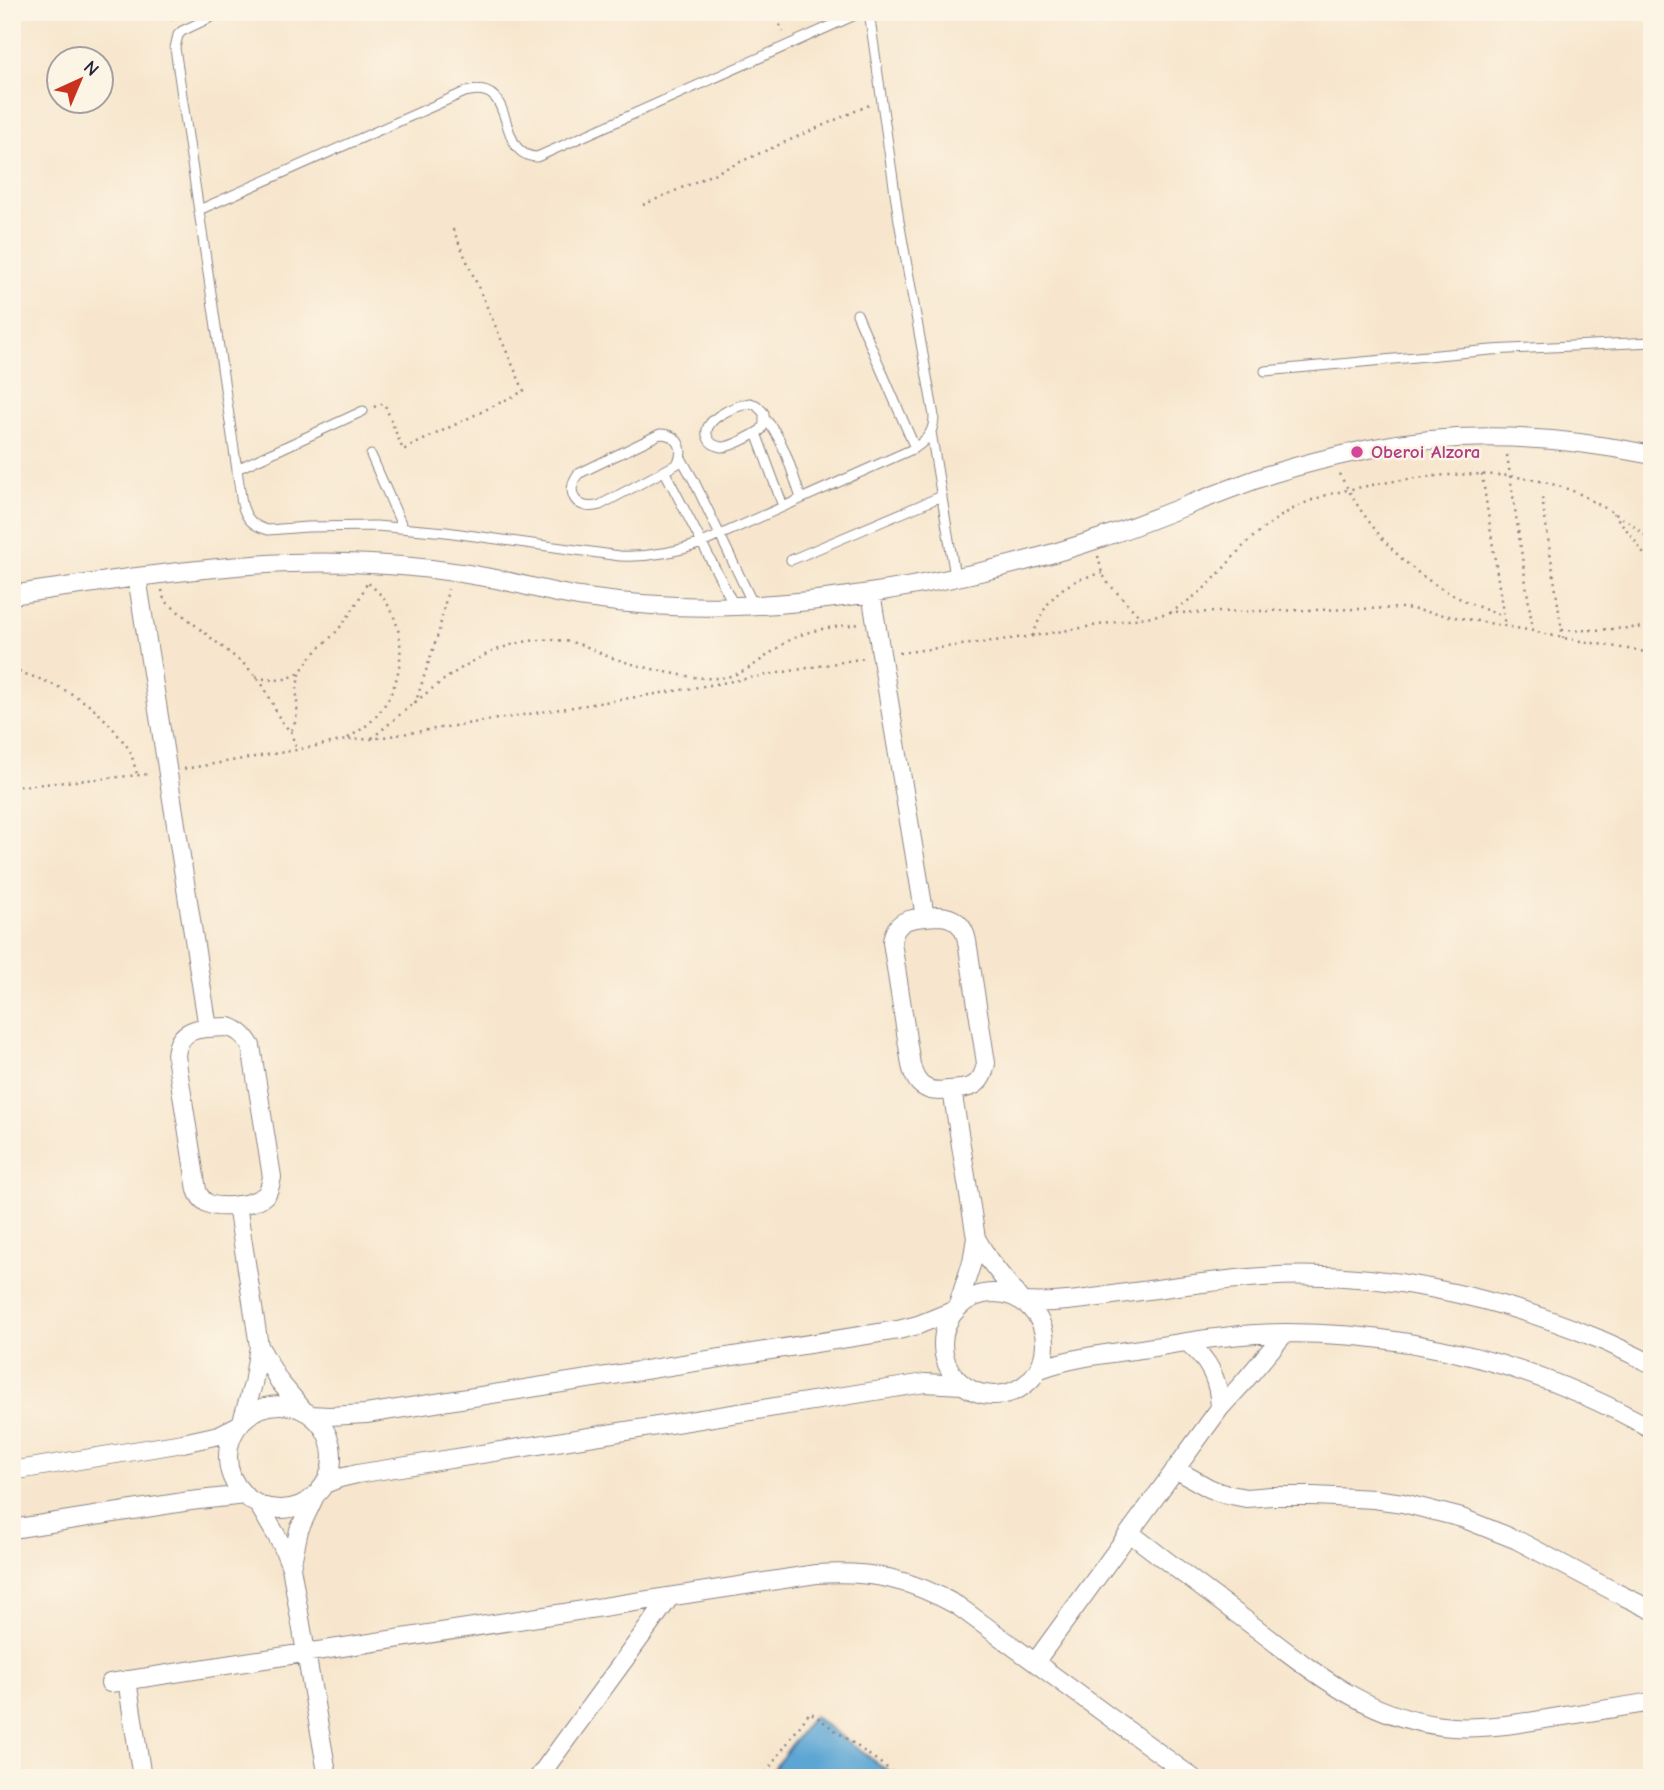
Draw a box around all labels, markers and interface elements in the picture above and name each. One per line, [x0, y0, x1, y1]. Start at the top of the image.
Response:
north arrow [46, 46, 116, 116]
text: N [79, 56, 103, 81]
place label: Oberoi Alzora [1371, 441, 1480, 463]
marker: Oberoi Alzora [1349, 444, 1365, 460]

